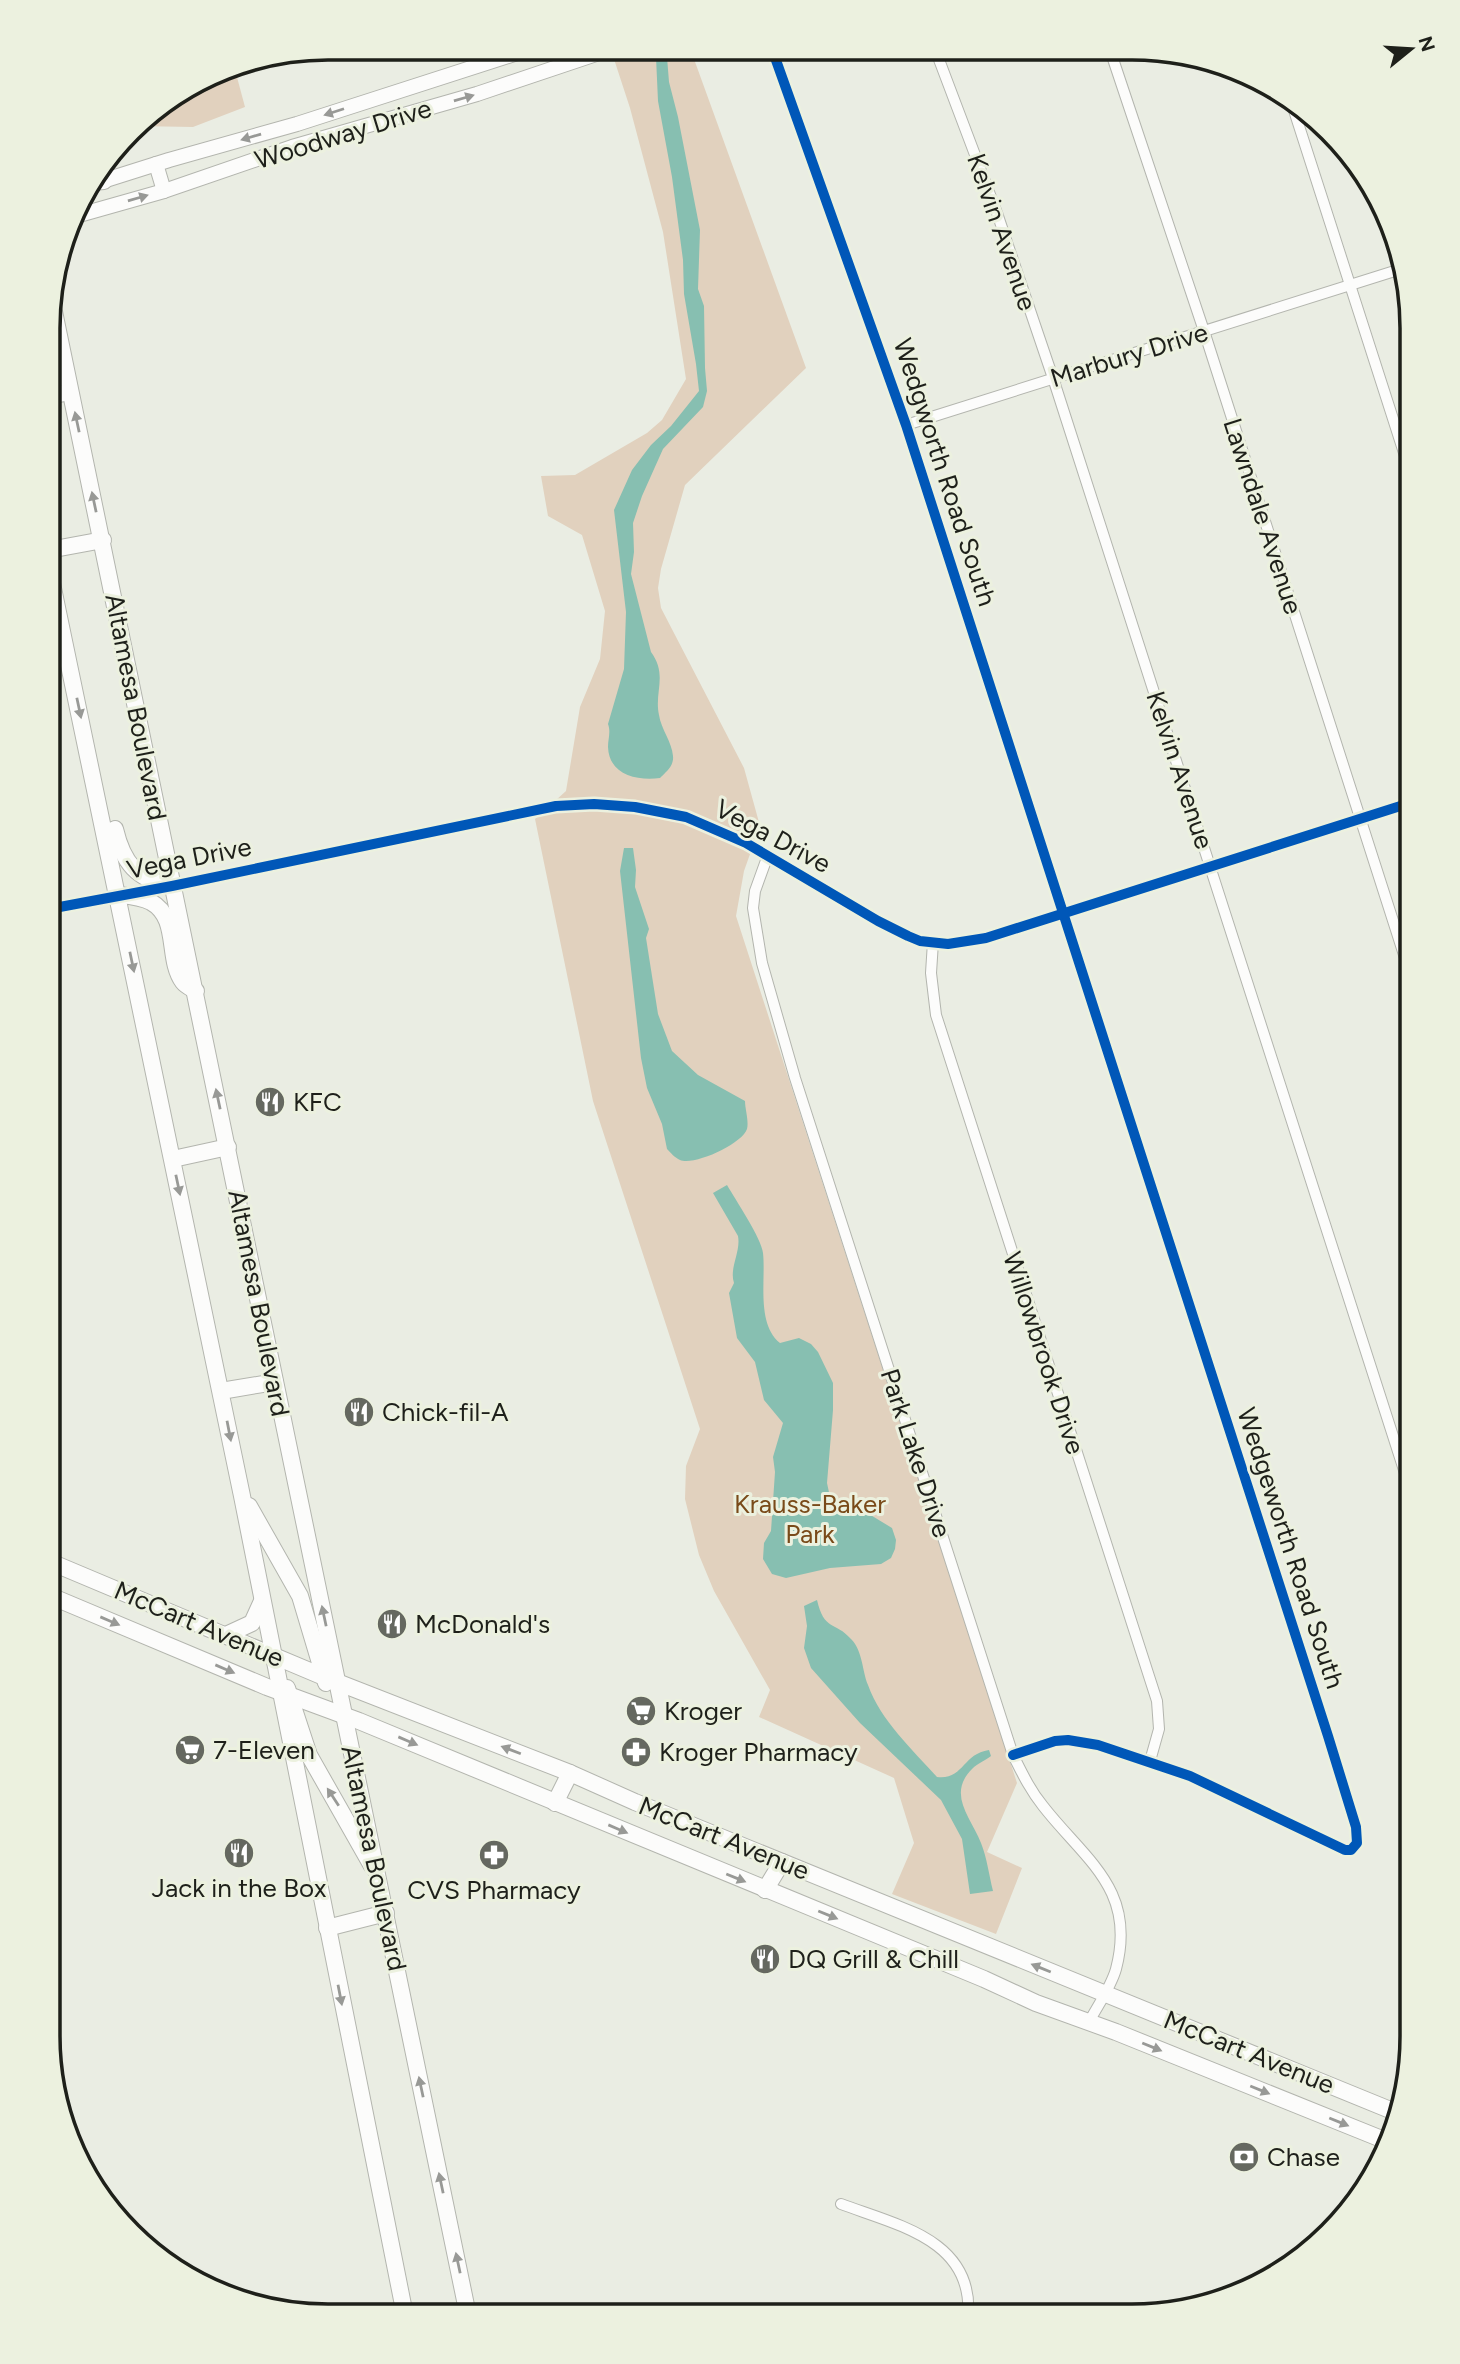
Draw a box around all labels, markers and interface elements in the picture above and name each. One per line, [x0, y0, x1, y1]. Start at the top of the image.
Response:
north arrow [1376, 14, 1446, 84]
text: N [1413, 33, 1440, 54]
street label: Woodway Drive [251, 92, 435, 176]
one-way arrow [453, 92, 474, 102]
one-way arrow [323, 107, 344, 117]
one-way arrow [240, 132, 261, 142]
street label: Kelvin Avenue [960, 149, 1044, 315]
one-way arrow [128, 193, 149, 203]
street label: Marbury Drive [1046, 316, 1212, 394]
street label: Wedgworth Road South [887, 334, 1003, 610]
one-way arrow [71, 411, 82, 433]
street label: Lawndale Avenue [1216, 414, 1310, 618]
one-way arrow [89, 491, 100, 513]
street label: Altamesa Boulevard [98, 591, 174, 823]
street label: Kelvin Avenue [1139, 687, 1221, 853]
one-way arrow [73, 697, 84, 719]
street label: Vega Drive [710, 792, 836, 880]
street label: Vega Drive [124, 830, 254, 886]
one-way arrow [127, 951, 138, 973]
restaurant icon: KFC [253, 1085, 287, 1119]
place label: KFC [293, 1086, 342, 1118]
one-way arrow [213, 1088, 224, 1110]
one-way arrow [173, 1174, 184, 1196]
street label: Altamesa Boulevard [221, 1187, 297, 1419]
street label: Willowbrook Drive [996, 1248, 1092, 1458]
street label: Park Lake Drive [874, 1364, 958, 1542]
restaurant icon: Chick-fil-A [342, 1395, 376, 1429]
place label: Chick-fil-A [382, 1396, 509, 1428]
street label: Wedgeworth Road South [1230, 1404, 1352, 1692]
one-way arrow [224, 1420, 235, 1442]
park label: Krauss-Baker Park [734, 1488, 886, 1550]
street label: McCart Avenue [109, 1574, 289, 1674]
one-way arrow [318, 1605, 329, 1627]
restaurant icon: McDonald's [375, 1607, 409, 1641]
place label: McDonald's [415, 1608, 550, 1640]
one-way arrow [99, 1615, 120, 1626]
one-way arrow [215, 1664, 236, 1675]
supermarket icon: Kroger [624, 1694, 658, 1728]
place label: Kroger [664, 1695, 742, 1727]
supermarket icon: 7-Eleven [173, 1733, 207, 1767]
place label: 7-Eleven [213, 1734, 315, 1766]
pharmacy icon: Kroger Pharmacy [619, 1735, 653, 1769]
one-way arrow [398, 1736, 419, 1747]
place label: Kroger Pharmacy [659, 1736, 858, 1768]
street label: Altamesa Boulevard [334, 1742, 414, 1974]
one-way arrow [501, 1744, 522, 1755]
one-way arrow [327, 1787, 340, 1806]
street label: McCart Avenue [634, 1789, 814, 1887]
one-way arrow [608, 1824, 629, 1835]
restaurant icon: Jack in the Box [222, 1836, 256, 1870]
pharmacy icon: CVS Pharmacy [477, 1838, 511, 1872]
place label: Jack in the Box [152, 1872, 327, 1904]
one-way arrow [726, 1873, 747, 1884]
place label: CVS Pharmacy [407, 1874, 581, 1906]
one-way arrow [818, 1910, 839, 1921]
restaurant icon: DQ Grill & Chill [748, 1942, 782, 1976]
place label: DQ Grill & Chill [788, 1943, 959, 1975]
one-way arrow [1031, 1962, 1052, 1973]
one-way arrow [335, 1984, 346, 2006]
street label: McCart Avenue [1159, 2003, 1339, 2101]
one-way arrow [1142, 2041, 1163, 2052]
one-way arrow [416, 2076, 427, 2098]
one-way arrow [1249, 2085, 1270, 2096]
one-way arrow [1329, 2117, 1350, 2128]
bank icon: Chase [1227, 2140, 1261, 2174]
place label: Chase [1267, 2141, 1340, 2173]
one-way arrow [436, 2172, 447, 2194]
one-way arrow [452, 2252, 463, 2274]

